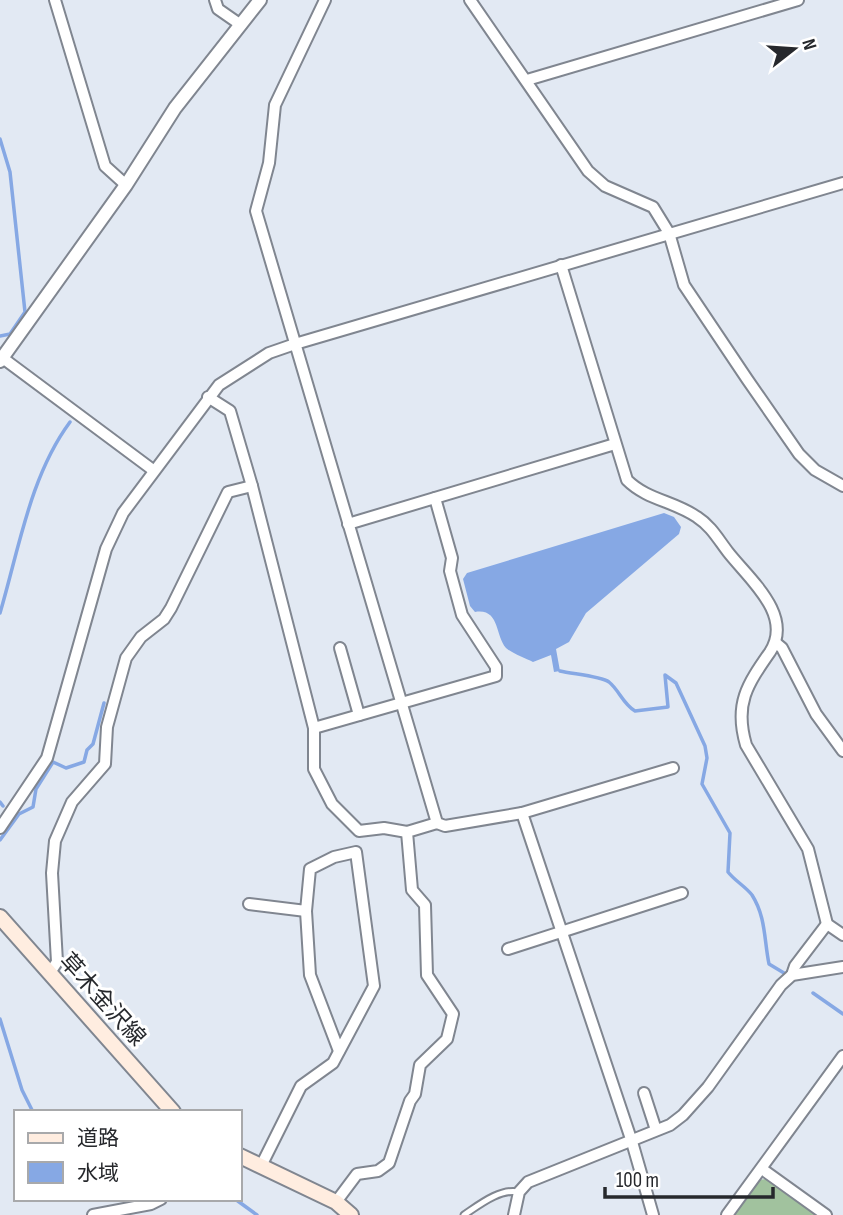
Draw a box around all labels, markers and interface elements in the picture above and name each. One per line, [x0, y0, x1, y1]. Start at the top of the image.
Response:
north arrow [759, 14, 829, 84]
text: N [796, 36, 821, 53]
street label: 草木金沢線 [53, 948, 151, 1052]
legend [14, 1110, 242, 1201]
text: 道路 [77, 1126, 119, 1151]
scale bar [605, 1156, 773, 1200]
text: 水域 [77, 1161, 119, 1186]
text: 100 m [616, 1168, 659, 1193]

